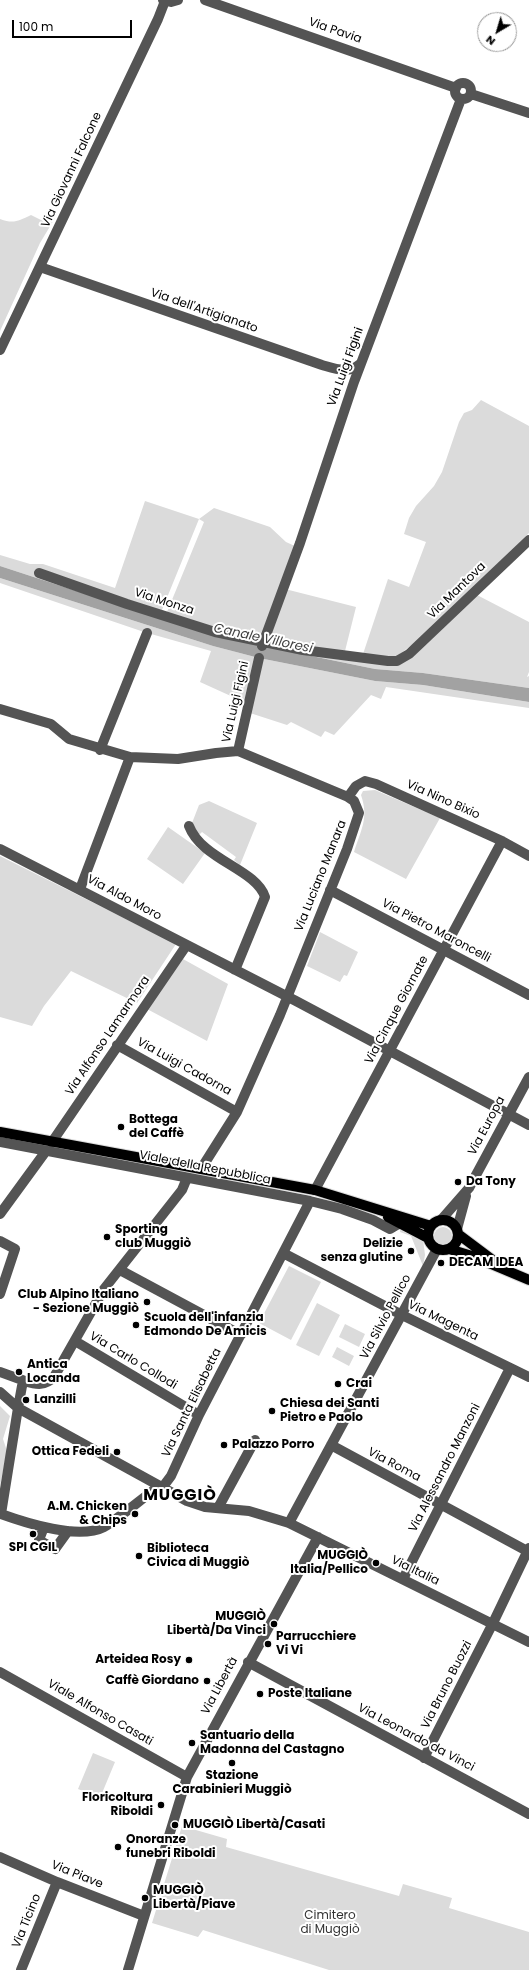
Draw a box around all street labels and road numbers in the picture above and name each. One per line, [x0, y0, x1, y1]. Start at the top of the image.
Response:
street label: Via Pavia [307, 15, 363, 47]
street label: Via Giovanni Falcone [39, 110, 105, 230]
street label: Via dell'Artigianato [148, 286, 260, 336]
street label: Via Luigi Figini [325, 325, 367, 409]
street label: Via Mantova [425, 560, 489, 622]
street label: Via Monza [132, 586, 196, 618]
street label: Via Luigi Figini [220, 660, 252, 744]
street label: Via Nino Bixio [404, 777, 482, 823]
street label: Via Luciano Manara [292, 818, 350, 934]
street label: Via Aldo Moro [84, 872, 164, 924]
street label: Via Pietro Maroncelli [379, 896, 493, 966]
street label: Via Cinque Giornate [362, 953, 432, 1067]
street label: Via Alfonso Lamarmora [63, 974, 153, 1098]
street label: Via Luigi Cadorna [134, 1035, 234, 1099]
street label: Via Europa [465, 1094, 509, 1158]
street label: Viale della Repubblica [138, 1148, 272, 1188]
street label: Via Silvio Pellico [358, 1272, 414, 1362]
street label: Via Magenta [405, 1298, 481, 1344]
street label: Via Carlo Collodi [87, 1329, 179, 1393]
street label: Via Santa Elisabetta [159, 1346, 225, 1460]
street label: Via Alessandro Manzoni [406, 1401, 484, 1535]
street label: Via Roma [365, 1445, 423, 1485]
street label: Via Italia [389, 1553, 441, 1589]
street label: Via Bruno Buozzi [419, 1638, 475, 1732]
street label: Via Libertà [199, 1655, 241, 1717]
street label: Viale Alfonso Casati [45, 1677, 155, 1749]
street label: Via Leonardo da Vinci [355, 1701, 477, 1775]
street label: Via Piave [49, 1858, 105, 1892]
street label: Via Ticino [10, 1892, 44, 1950]

